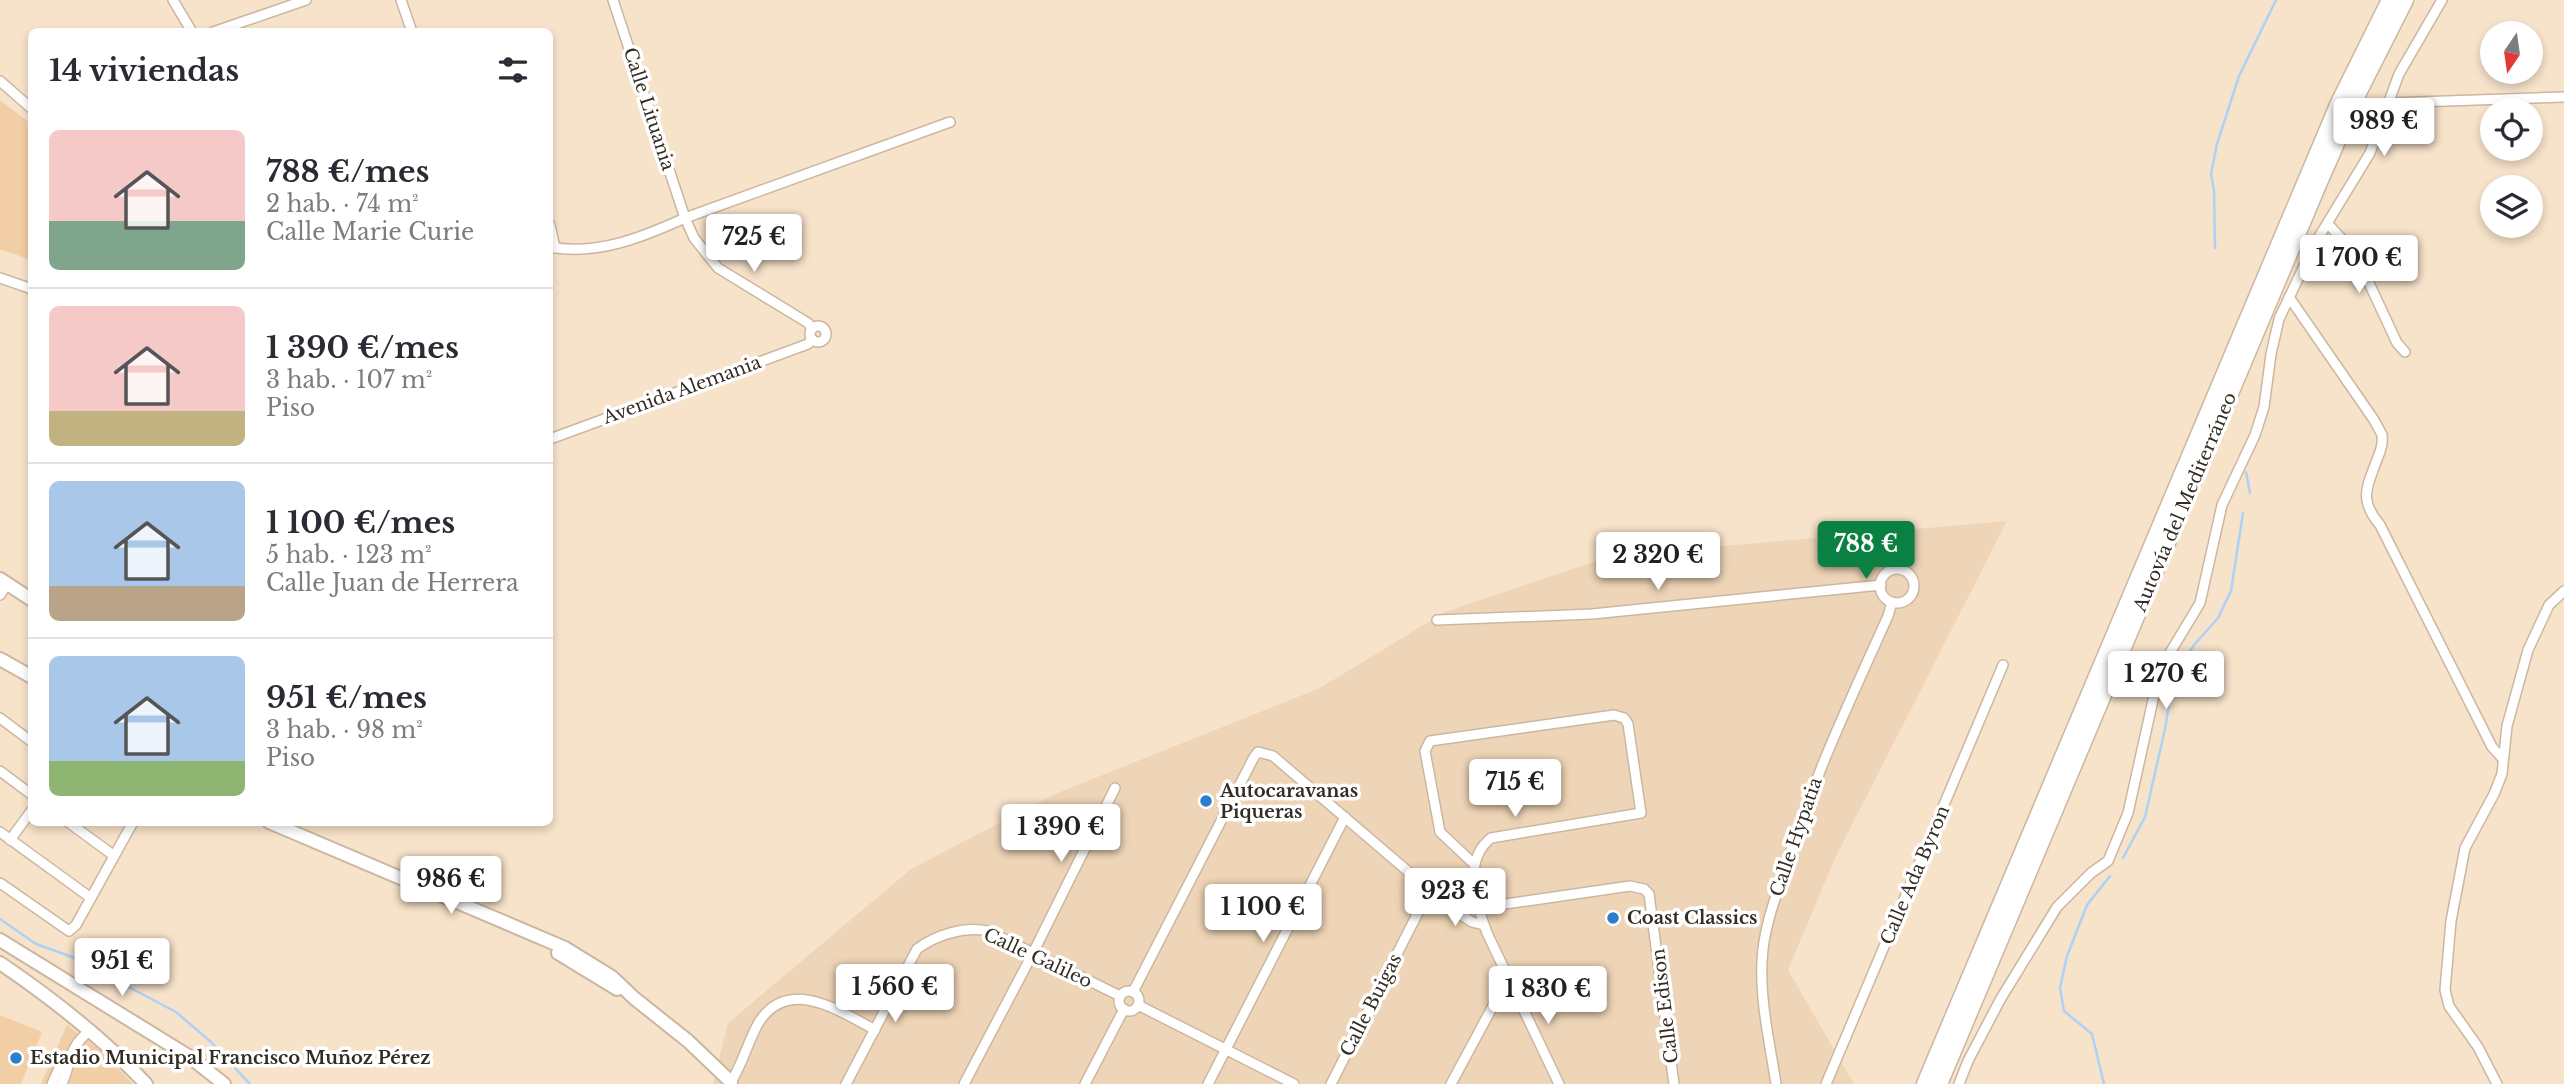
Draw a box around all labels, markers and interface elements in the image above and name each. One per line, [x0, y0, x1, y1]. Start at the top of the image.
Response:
north arrow [2480, 21, 2543, 84]
map controls [2480, 21, 2543, 238]
street label: Calle Lituania [619, 45, 679, 173]
icon: filters [494, 51, 532, 89]
text: 14 viviendas [49, 52, 239, 89]
button: locate [2480, 98, 2543, 161]
pin: 989 € [2335, 99, 2433, 158]
text: 989 € [2349, 107, 2419, 135]
text: 788 €/mes [266, 153, 429, 190]
icon: home [105, 158, 189, 242]
button: layers [2480, 175, 2543, 238]
text: 2 hab. · 74 m² [266, 190, 419, 218]
pin: 725 € [705, 215, 803, 274]
text: Calle Marie Curie [266, 218, 474, 246]
text: 725 € [722, 223, 786, 251]
pin: 1 700 € [2294, 236, 2424, 295]
text: 1 700 € [2316, 244, 2402, 272]
text: 1 390 €/mes [266, 329, 459, 366]
icon: home [105, 334, 189, 418]
street label: Avenida Alemania [599, 351, 764, 429]
text: 3 hab. · 107 m² [266, 366, 432, 394]
street label: Autovía del Mediterráneo [2128, 389, 2241, 616]
text: Piso [266, 394, 315, 422]
text: 1 100 €/mes [266, 504, 455, 541]
icon: home [105, 509, 189, 593]
pin: 788 € [1817, 522, 1915, 581]
text: 788 € [1834, 530, 1898, 558]
pin: 2 320 € [1593, 532, 1723, 592]
text: 5 hab. · 123 m² [266, 541, 432, 569]
text: 2 320 € [1612, 541, 1704, 569]
text: Calle Juan de Herrera [266, 569, 519, 597]
pin: 1 270 € [2101, 652, 2231, 711]
text: 1 270 € [2124, 660, 2208, 688]
text: 951 €/mes [266, 679, 427, 716]
icon: home [105, 684, 189, 768]
text: 3 hab. · 98 m² [266, 716, 423, 744]
text: Piso [266, 744, 315, 772]
pin: 715 € [1466, 760, 1564, 819]
text: 715 € [1485, 768, 1545, 796]
street label: Calle Hypatia [1765, 775, 1827, 899]
place label: Autocaravanas Piqueras [1219, 780, 1358, 823]
marker: Autocaravanas Piqueras [1198, 793, 1214, 809]
street label: Calle Ada Byron [1876, 802, 1954, 948]
pin: 1 390 € [996, 804, 1126, 864]
text: 1 390 € [1017, 813, 1105, 841]
pin: 986 € [402, 856, 500, 916]
text: 986 € [416, 865, 486, 893]
pin: 923 € [1406, 869, 1504, 928]
text: 923 € [1421, 877, 1489, 905]
pin: 1 100 € [1198, 884, 1328, 944]
text: 1 100 € [1221, 893, 1305, 921]
place label: Coast Classics [1627, 907, 1757, 929]
marker: Coast Classics [1605, 910, 1621, 926]
street label: Calle Galileo [980, 923, 1096, 993]
pin: 951 € [73, 939, 171, 998]
text: 951 € [91, 947, 153, 975]
street label: Calle Edison [1647, 947, 1683, 1065]
street label: Calle Buigas [1336, 950, 1406, 1060]
pin: 1 560 € [830, 964, 960, 1024]
pin: 1 830 € [1483, 967, 1613, 1026]
text: 1 560 € [852, 973, 938, 1001]
text: 1 830 € [1505, 975, 1591, 1003]
place label: Estadio Municipal Francisco Muñoz Pérez [30, 1047, 430, 1069]
marker: Estadio Municipal Francisco Muñoz Pérez [8, 1050, 24, 1066]

